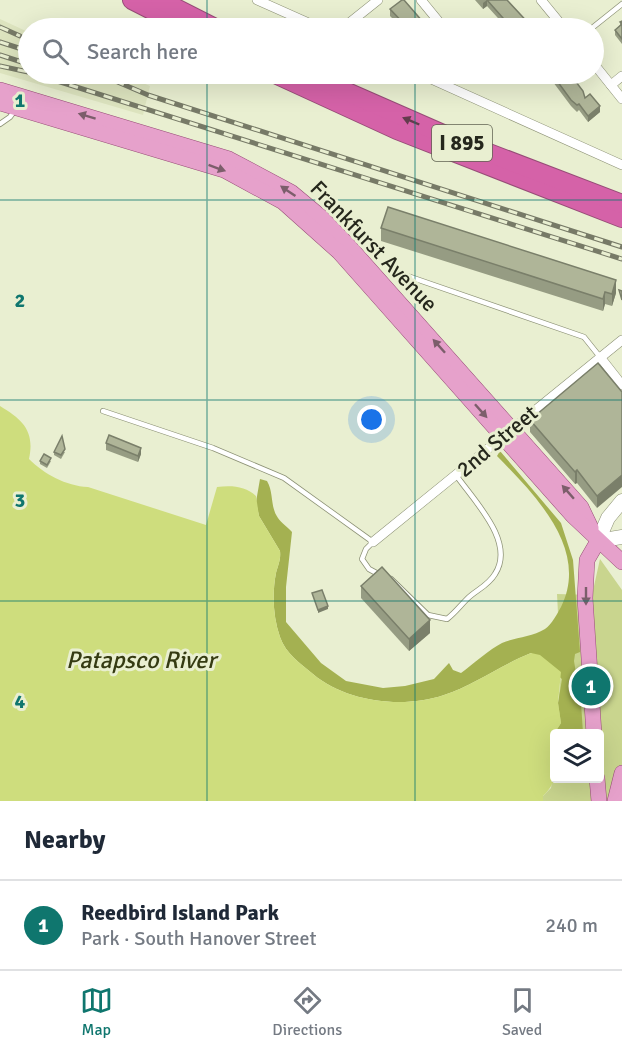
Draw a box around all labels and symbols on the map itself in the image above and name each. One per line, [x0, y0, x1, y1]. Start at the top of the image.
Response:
text: 1 [15, 88, 26, 113]
one-way arrow [78, 111, 96, 120]
one-way arrow [402, 116, 420, 126]
road number: I 895 [432, 125, 492, 161]
one-way arrow [208, 164, 226, 174]
street label: Frankfurst Avenue [305, 175, 443, 317]
one-way arrow [281, 185, 297, 197]
text: 2 [15, 288, 25, 313]
one-way arrow [433, 339, 446, 354]
street label: 2nd Street [451, 399, 543, 483]
one-way arrow [474, 404, 488, 419]
your location [357, 405, 386, 434]
one-way arrow [562, 485, 575, 500]
text: 3 [15, 488, 25, 513]
one-way arrow [581, 587, 591, 606]
water label: Patapsco River [66, 645, 219, 675]
pin: 1 [572, 664, 610, 708]
text: 4 [15, 689, 26, 714]

